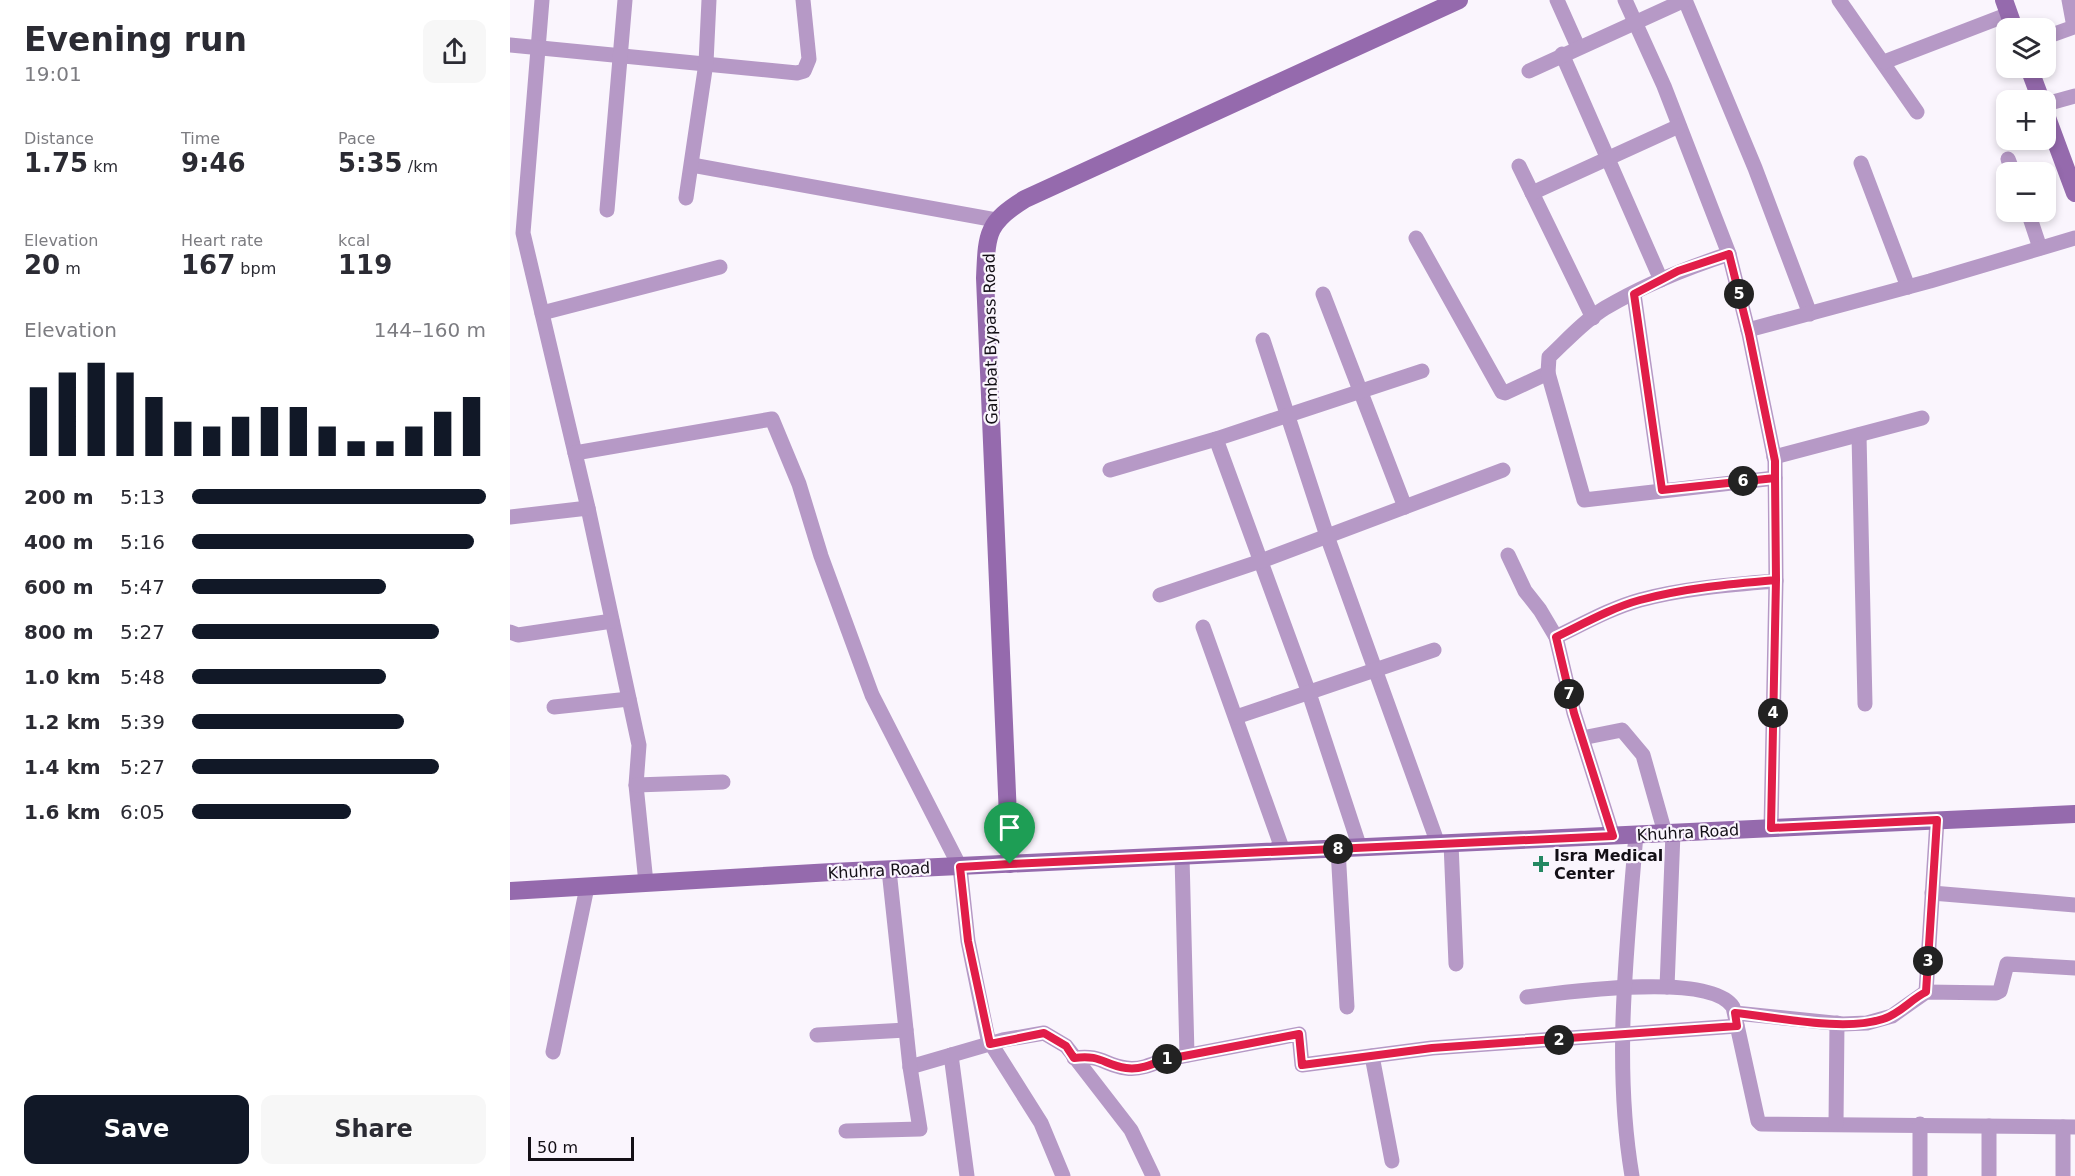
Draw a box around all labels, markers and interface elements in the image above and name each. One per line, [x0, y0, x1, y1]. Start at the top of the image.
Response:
map controls [1996, 18, 2056, 222]
button: layers [1996, 18, 2056, 78]
text: Evening run [24, 20, 247, 59]
button: share [423, 20, 486, 83]
text: 19:01 [24, 62, 82, 86]
button: + [1996, 90, 2056, 150]
text: Distance [24, 129, 94, 148]
text: Time [181, 129, 220, 148]
text: Pace [338, 129, 375, 148]
text: 1.75 [24, 148, 88, 178]
text: 9:46 [181, 148, 246, 178]
text: 5:35 [338, 148, 403, 178]
text: km [88, 157, 118, 176]
text: /km [403, 157, 438, 176]
button: − [1996, 162, 2056, 222]
text: Elevation [24, 231, 98, 250]
text: Heart rate [181, 231, 263, 250]
text: kcal [338, 231, 370, 250]
text: 20 [24, 250, 60, 280]
text: 167 [181, 250, 235, 280]
text: 119 [338, 250, 392, 280]
street label: Gambat Bypass Road [980, 253, 1001, 425]
text: m [60, 259, 81, 278]
text: bpm [235, 259, 276, 278]
pin: 5 [1724, 279, 1754, 309]
text: 5 [1733, 284, 1745, 303]
text: Elevation [24, 318, 117, 342]
text: 144–160 m [374, 318, 486, 342]
pin: 6 [1728, 466, 1758, 496]
text: 6 [1737, 471, 1749, 490]
text: 200 m [24, 485, 94, 509]
text: 5:13 [120, 485, 165, 509]
text: 400 m [24, 530, 94, 554]
text: 5:16 [120, 530, 165, 554]
text: 600 m [24, 575, 94, 599]
text: 5:47 [120, 575, 165, 599]
text: 800 m [24, 620, 94, 644]
text: 5:27 [120, 620, 165, 644]
text: 1.0 km [24, 665, 101, 689]
text: 5:48 [120, 665, 165, 689]
pin: 7 [1554, 679, 1584, 709]
text: 7 [1563, 684, 1575, 703]
pin: 4 [1758, 698, 1788, 728]
text: 4 [1767, 703, 1779, 722]
text: 1.2 km [24, 710, 101, 734]
text: 5:39 [120, 710, 165, 734]
text: 1.4 km [24, 755, 101, 779]
text: 5:27 [120, 755, 165, 779]
text: 1.6 km [24, 800, 101, 824]
text: 6:05 [120, 800, 165, 824]
pin [984, 802, 1035, 864]
icon: arrive [993, 811, 1026, 844]
street label: Khuhra Road [1636, 820, 1740, 845]
pin: 8 [1323, 834, 1353, 864]
text: 8 [1332, 839, 1344, 858]
place label: Isra Medical Center [1554, 846, 1663, 883]
marker: Isra Medical Center [1532, 855, 1550, 873]
street label: Khuhra Road [827, 858, 931, 883]
pin: 3 [1913, 946, 1943, 976]
text: 3 [1922, 951, 1934, 970]
pin: 2 [1544, 1025, 1574, 1055]
text: 2 [1553, 1030, 1565, 1049]
pin: 1 [1152, 1044, 1182, 1074]
text: 1 [1161, 1049, 1173, 1068]
button: Save [24, 1095, 249, 1164]
button: Share [261, 1095, 486, 1164]
scale bar [528, 1134, 634, 1162]
text: 50 m [537, 1138, 578, 1157]

